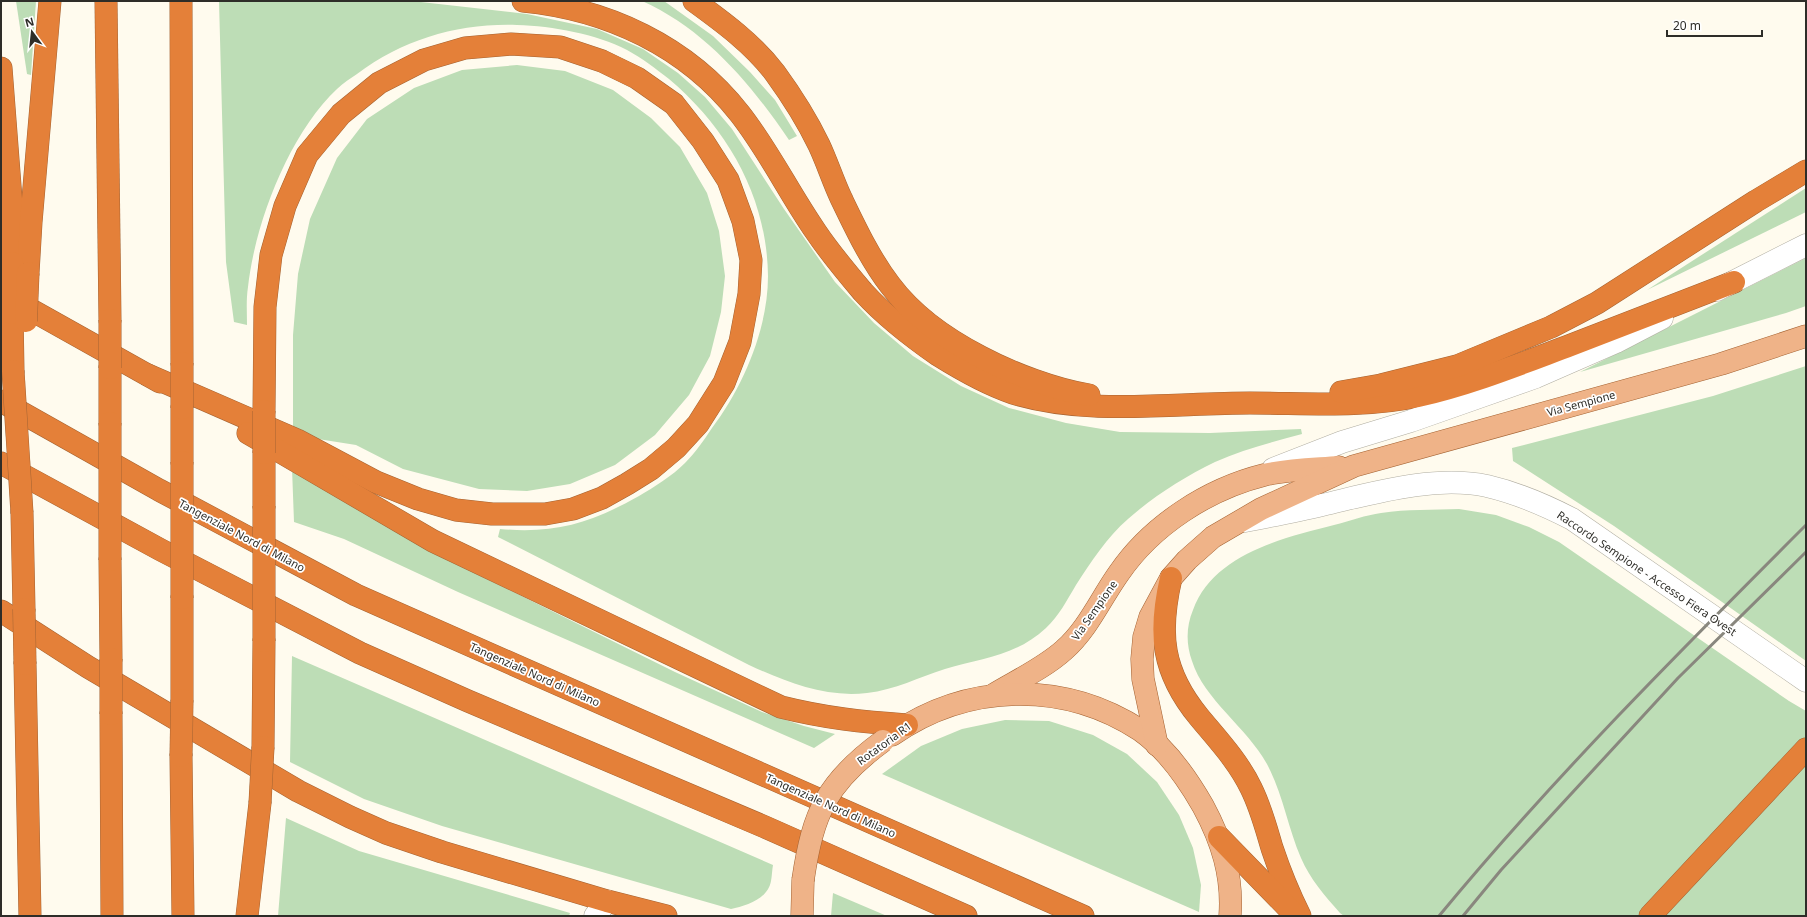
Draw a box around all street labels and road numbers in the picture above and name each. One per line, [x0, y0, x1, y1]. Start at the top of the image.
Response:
street label: Via Sempione [1545, 387, 1617, 419]
street label: Tangenziale Nord di Milano [176, 495, 308, 575]
street label: Raccordo Sempione - Accesso Fiera Ovest [1554, 507, 1740, 639]
street label: Via Sempione [1068, 577, 1120, 643]
street label: Tangenziale Nord di Milano [468, 639, 603, 710]
street label: Rotatoria R1 [854, 718, 914, 768]
street label: Tangenziale Nord di Milano [764, 770, 899, 841]

